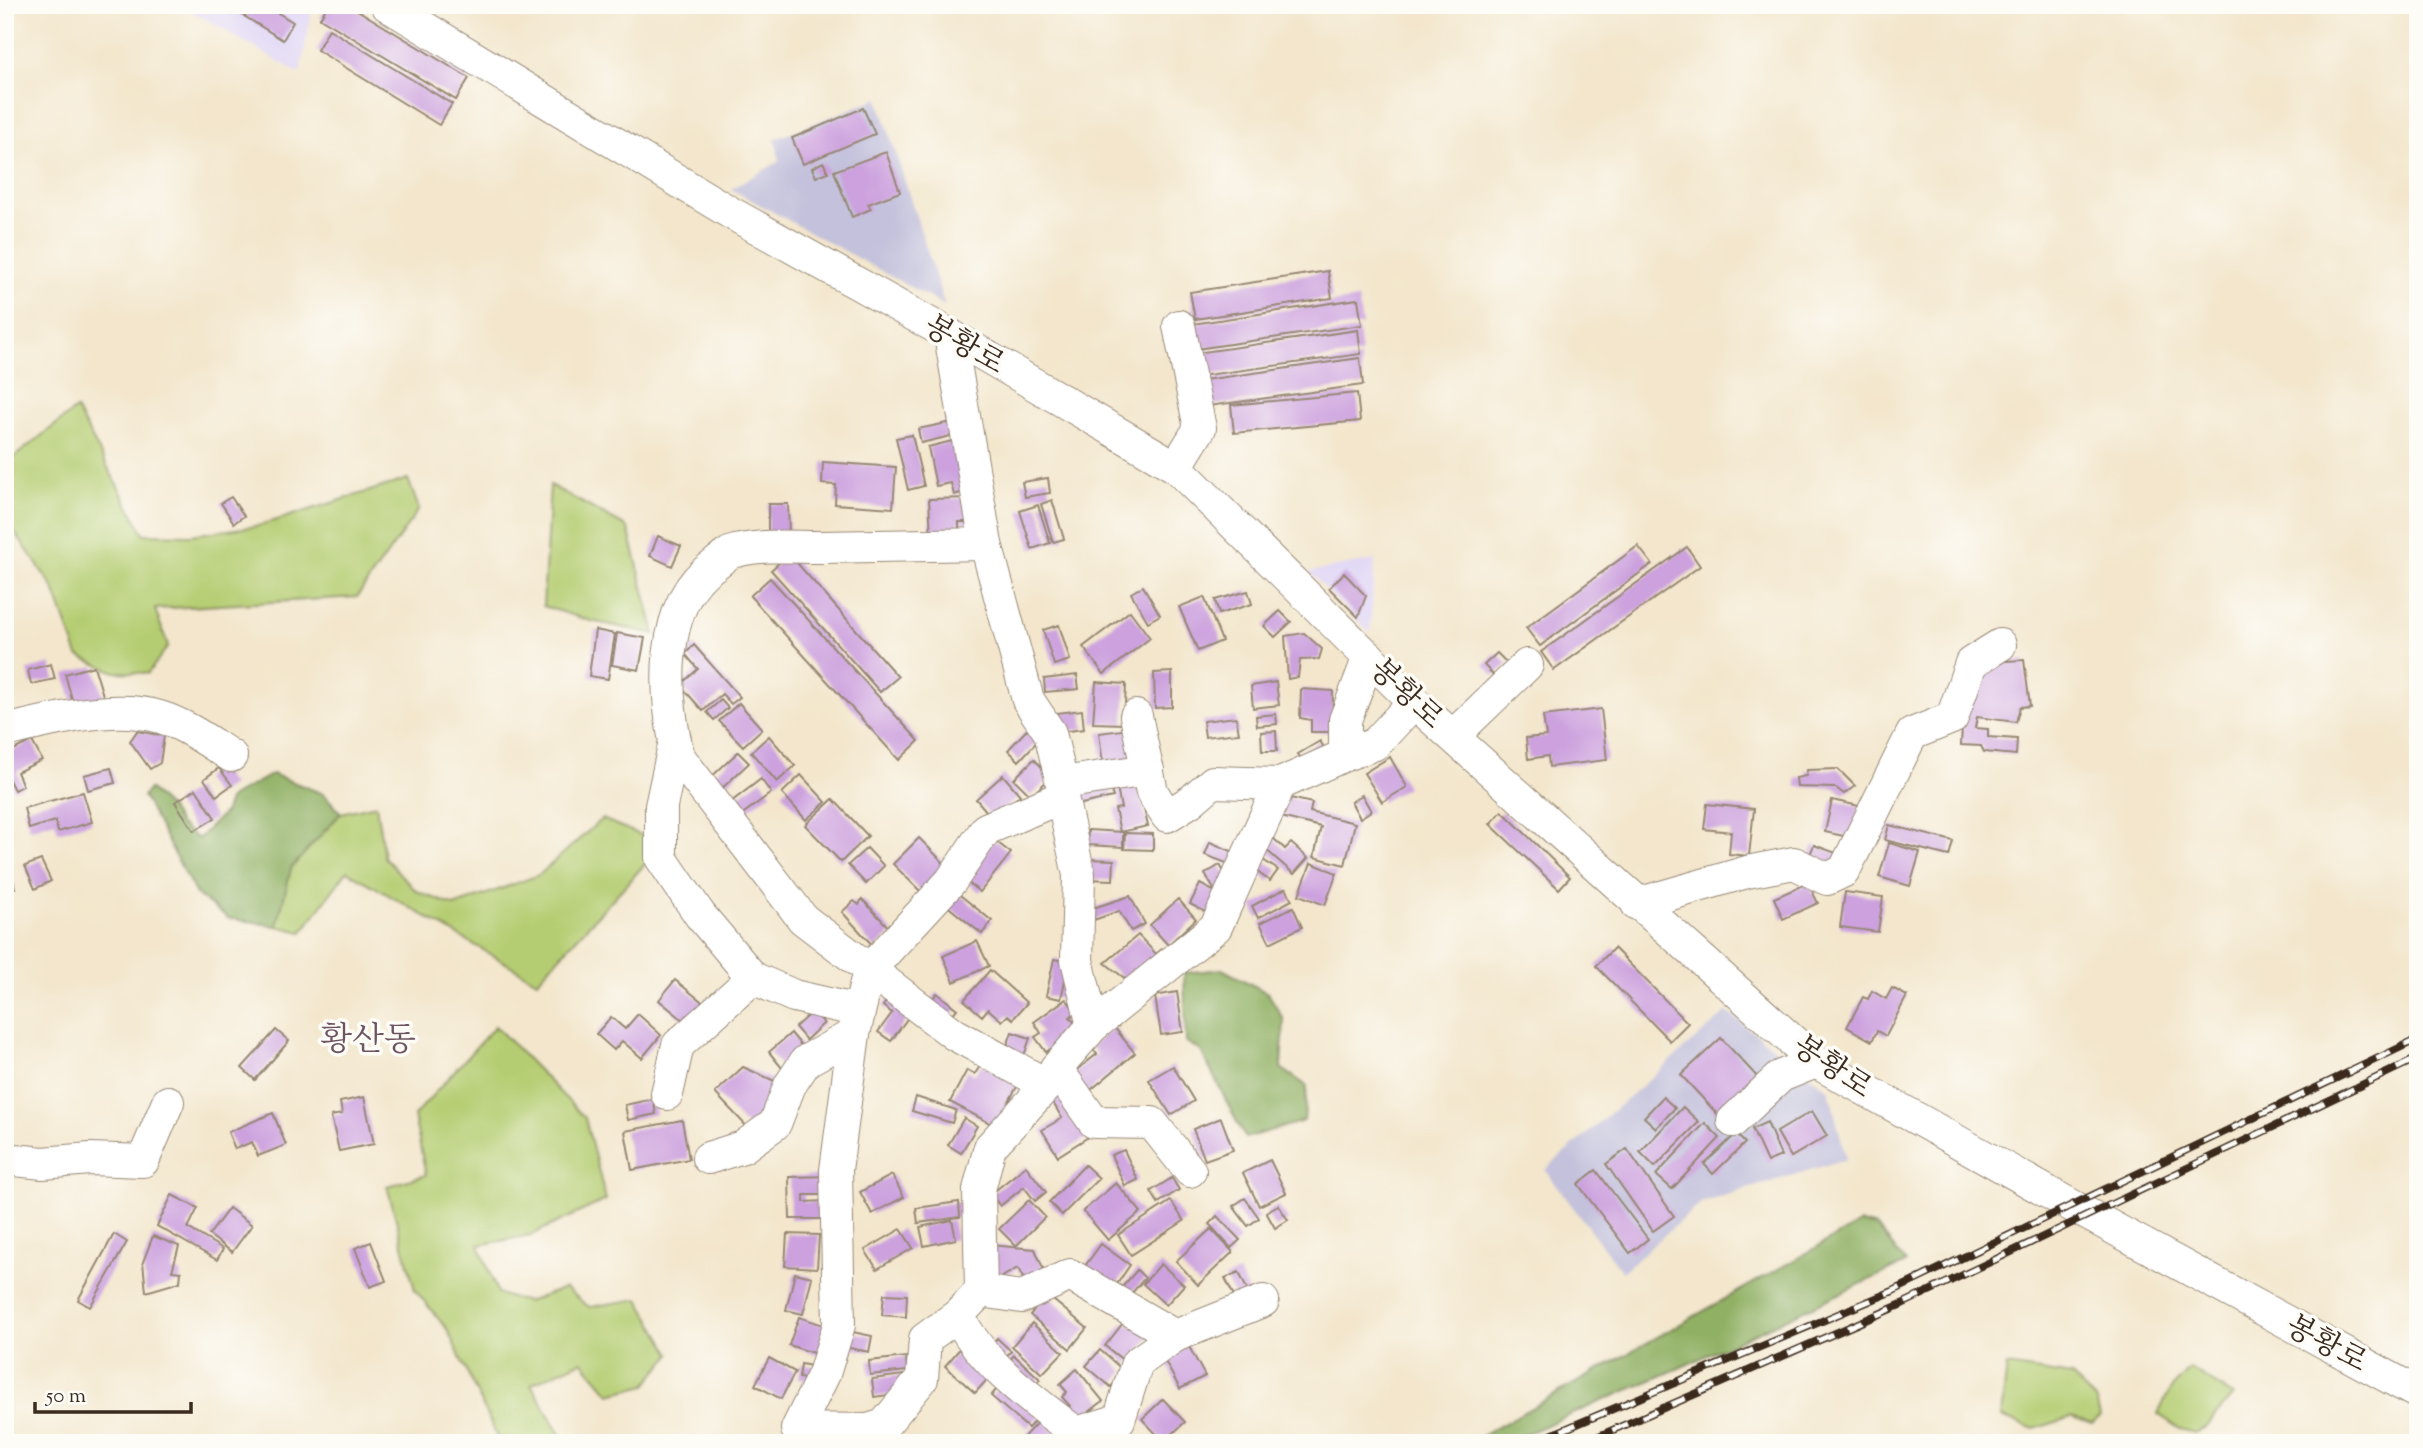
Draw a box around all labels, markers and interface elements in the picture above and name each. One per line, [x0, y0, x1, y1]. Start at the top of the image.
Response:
street label: 봉황로 [915, 306, 1012, 387]
street label: 봉황로 [1359, 649, 1452, 740]
district label: 황산동 [320, 1018, 416, 1066]
street label: 봉황로 [1784, 1026, 1880, 1110]
street label: 봉황로 [2277, 1306, 2374, 1385]
scale bar [35, 1371, 191, 1415]
text: 50 m [45, 1382, 86, 1412]

